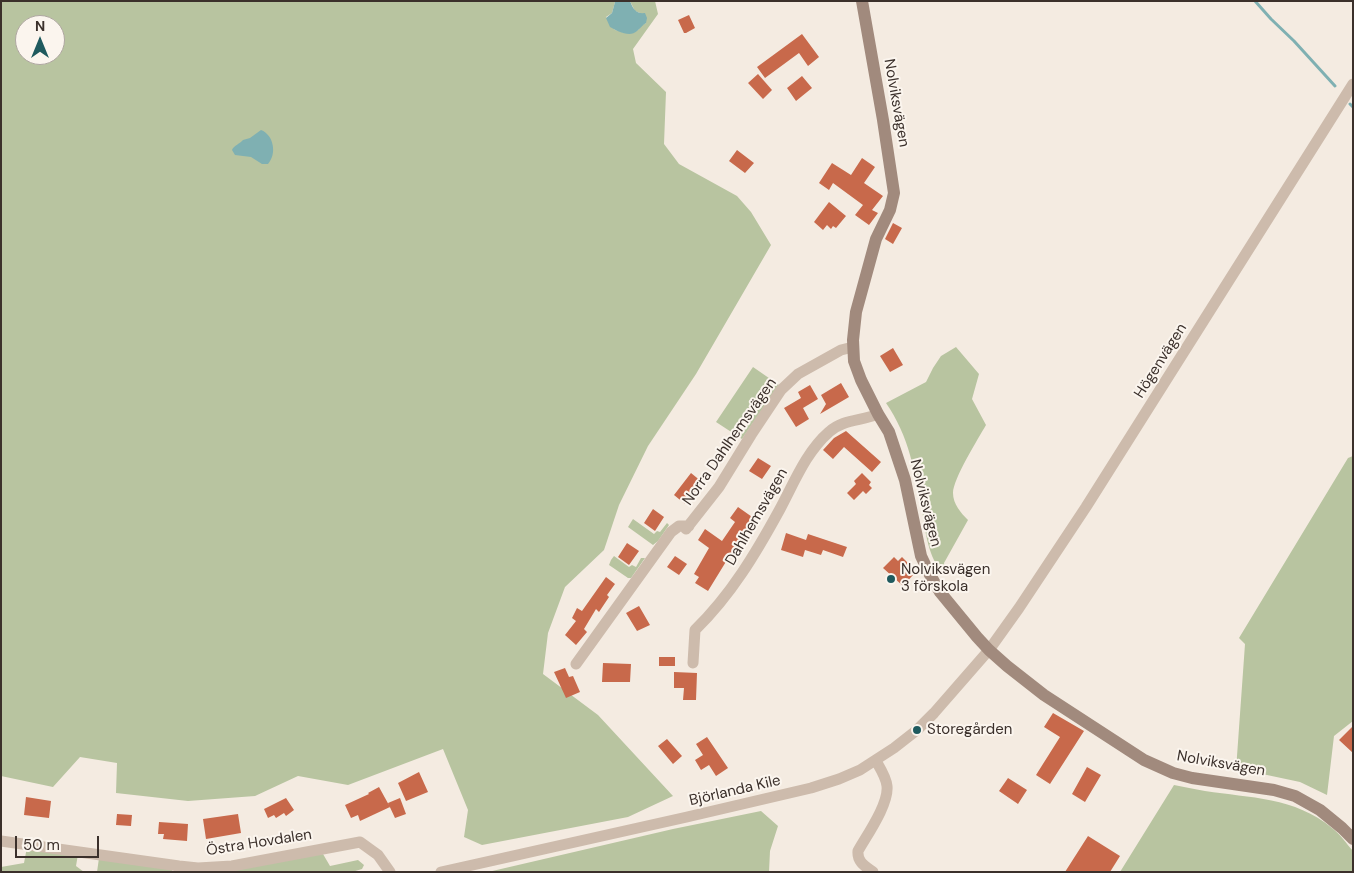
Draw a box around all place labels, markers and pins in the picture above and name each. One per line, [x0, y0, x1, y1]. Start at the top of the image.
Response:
place label: Nolviksvägen 3 förskola [901, 561, 990, 596]
marker: Nolviksvägen 3 förskola [885, 573, 897, 585]
place label: Storegården [927, 721, 1012, 739]
marker: Storegården [911, 724, 923, 736]

